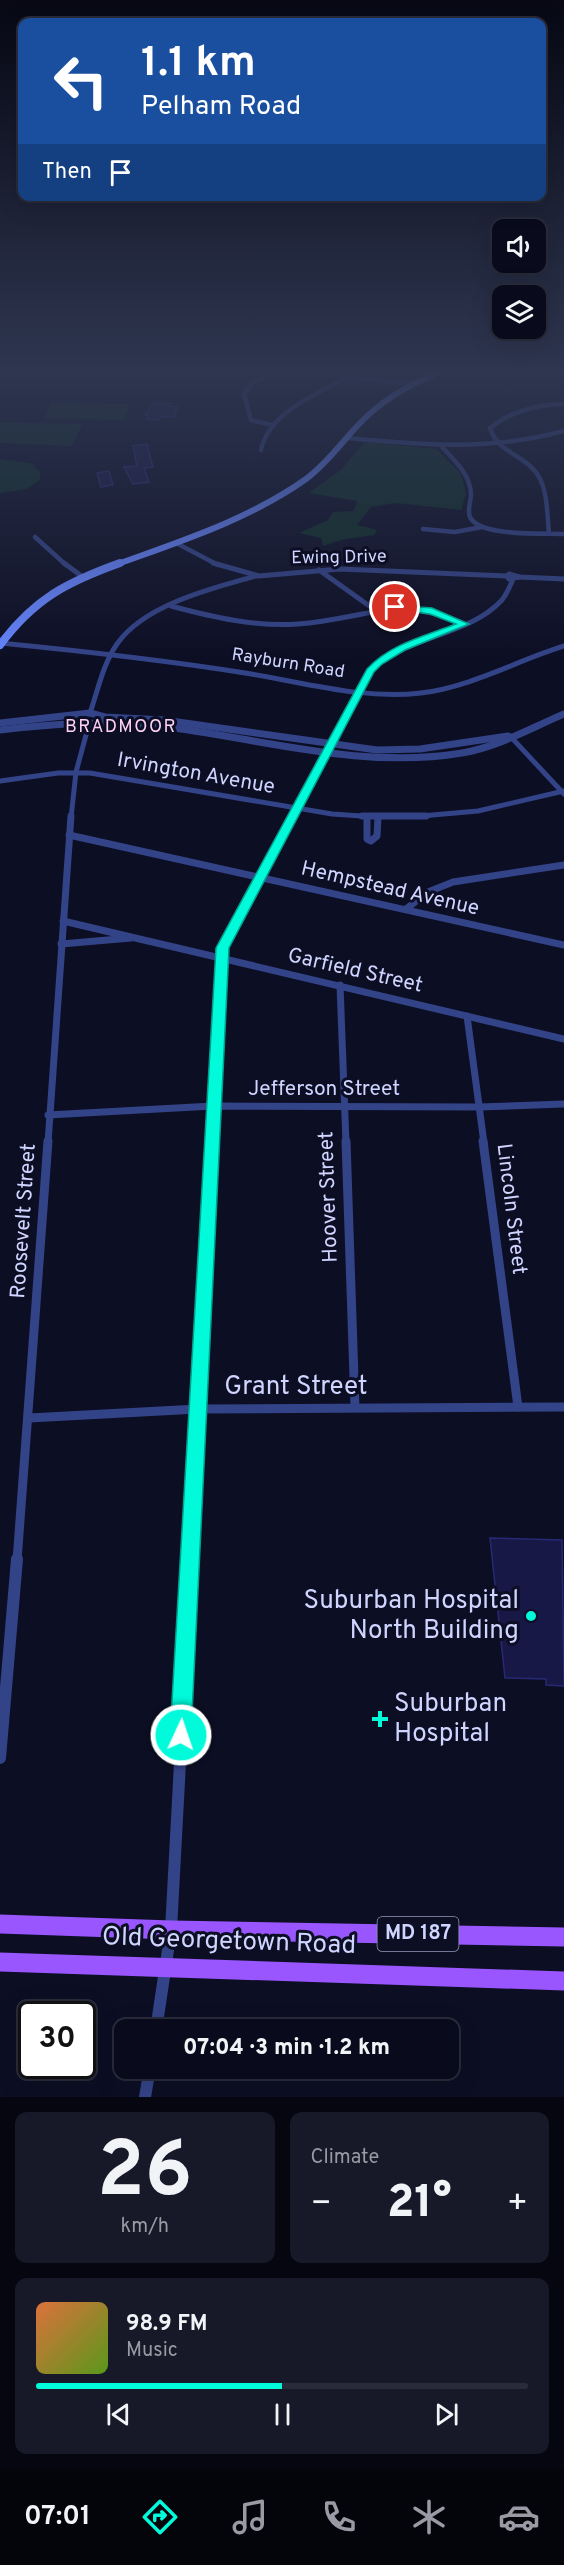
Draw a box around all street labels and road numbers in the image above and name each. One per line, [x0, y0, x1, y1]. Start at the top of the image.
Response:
street label: Ewing Drive [291, 546, 387, 570]
street label: Rayburn Road [230, 644, 346, 684]
street label: Irvington Avenue [115, 747, 277, 801]
street label: Hempstead Avenue [298, 855, 482, 923]
street label: Garfield Street [285, 942, 425, 1000]
street label: Jefferson Street [248, 1076, 400, 1103]
street label: Hoover Street [313, 1131, 345, 1263]
street label: Roosevelt Street [5, 1142, 43, 1300]
street label: Lincoln Street [490, 1142, 532, 1276]
street label: Grant Street [224, 1371, 368, 1404]
road number: MD 187 [378, 1917, 458, 1951]
street label: Old Georgetown Road [101, 1921, 357, 1963]

